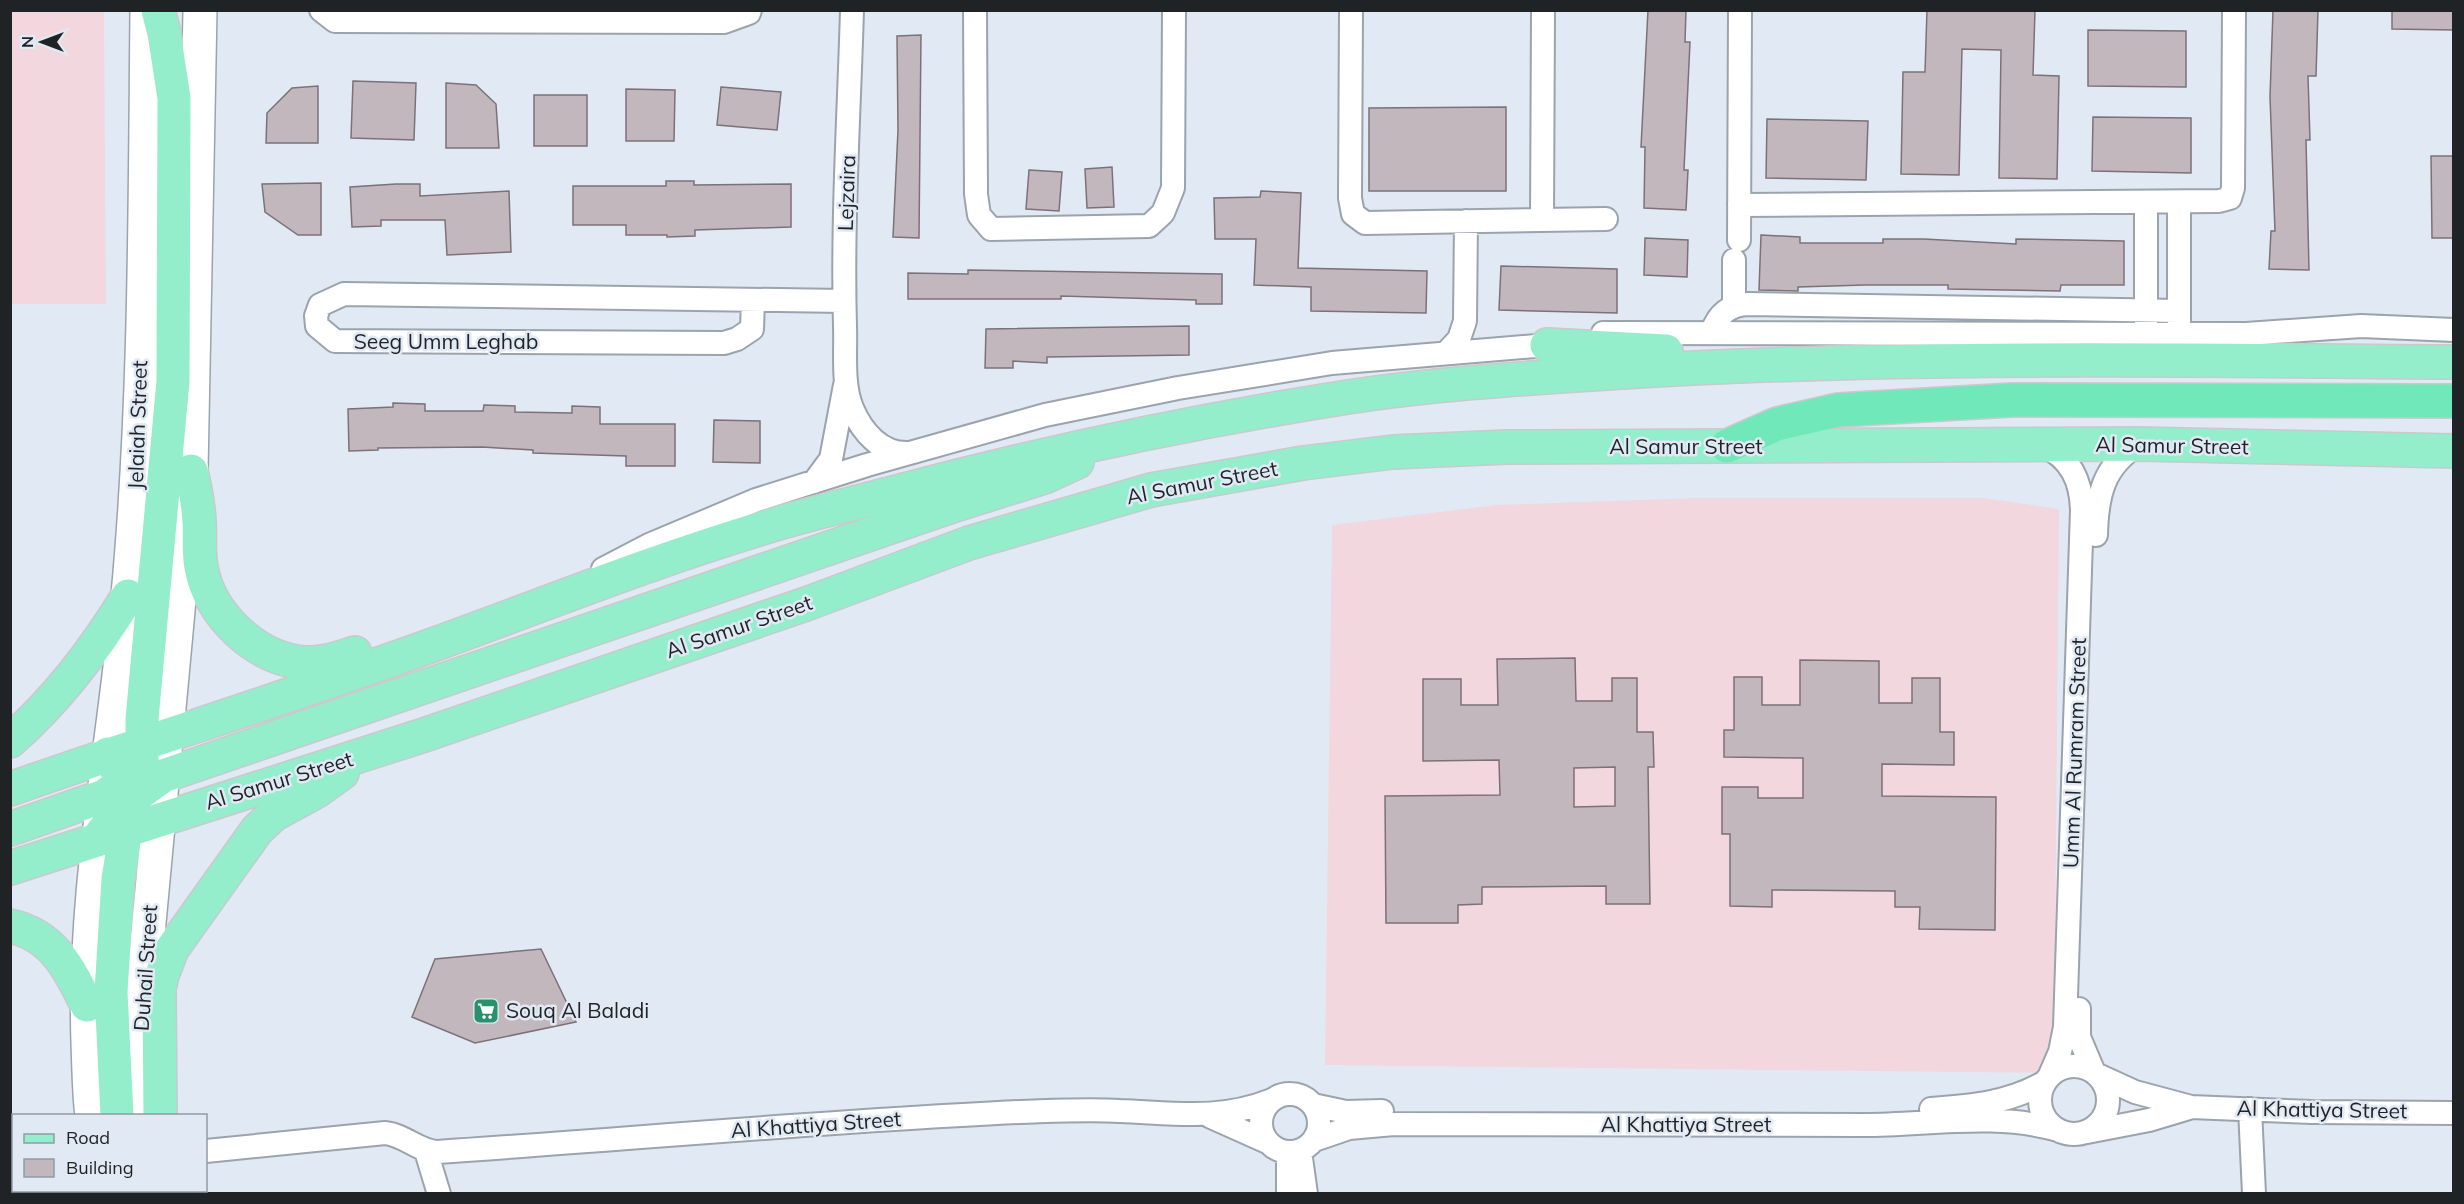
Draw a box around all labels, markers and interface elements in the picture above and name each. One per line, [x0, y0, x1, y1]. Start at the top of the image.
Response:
north arrow [12, 12, 72, 72]
text: N [17, 36, 37, 48]
street label: Lejzaira [832, 154, 860, 232]
street label: Seeg Umm Leghab [354, 328, 538, 354]
street label: Jelaiah Street [122, 360, 152, 490]
street label: Al Samur Street [2095, 431, 2249, 459]
street label: Al Samur Street [1609, 433, 1763, 459]
street label: Al Samur Street [1124, 455, 1280, 509]
street label: Al Samur Street [662, 589, 815, 663]
street label: Umm Al Rumram Street [2057, 637, 2091, 869]
street label: Al Samur Street [202, 745, 356, 815]
street label: Duhail Street [128, 904, 162, 1032]
supermarket icon: Souq Al Baladi [471, 996, 501, 1026]
place label: Souq Al Baladi [506, 997, 649, 1023]
street label: Al Khattiya Street [2236, 1095, 2408, 1123]
street label: Al Khattiya Street [730, 1105, 902, 1143]
street label: Al Khattiya Street [1601, 1111, 1771, 1137]
legend [12, 1114, 207, 1192]
text: Road [66, 1126, 110, 1149]
text: Building [66, 1156, 134, 1179]

